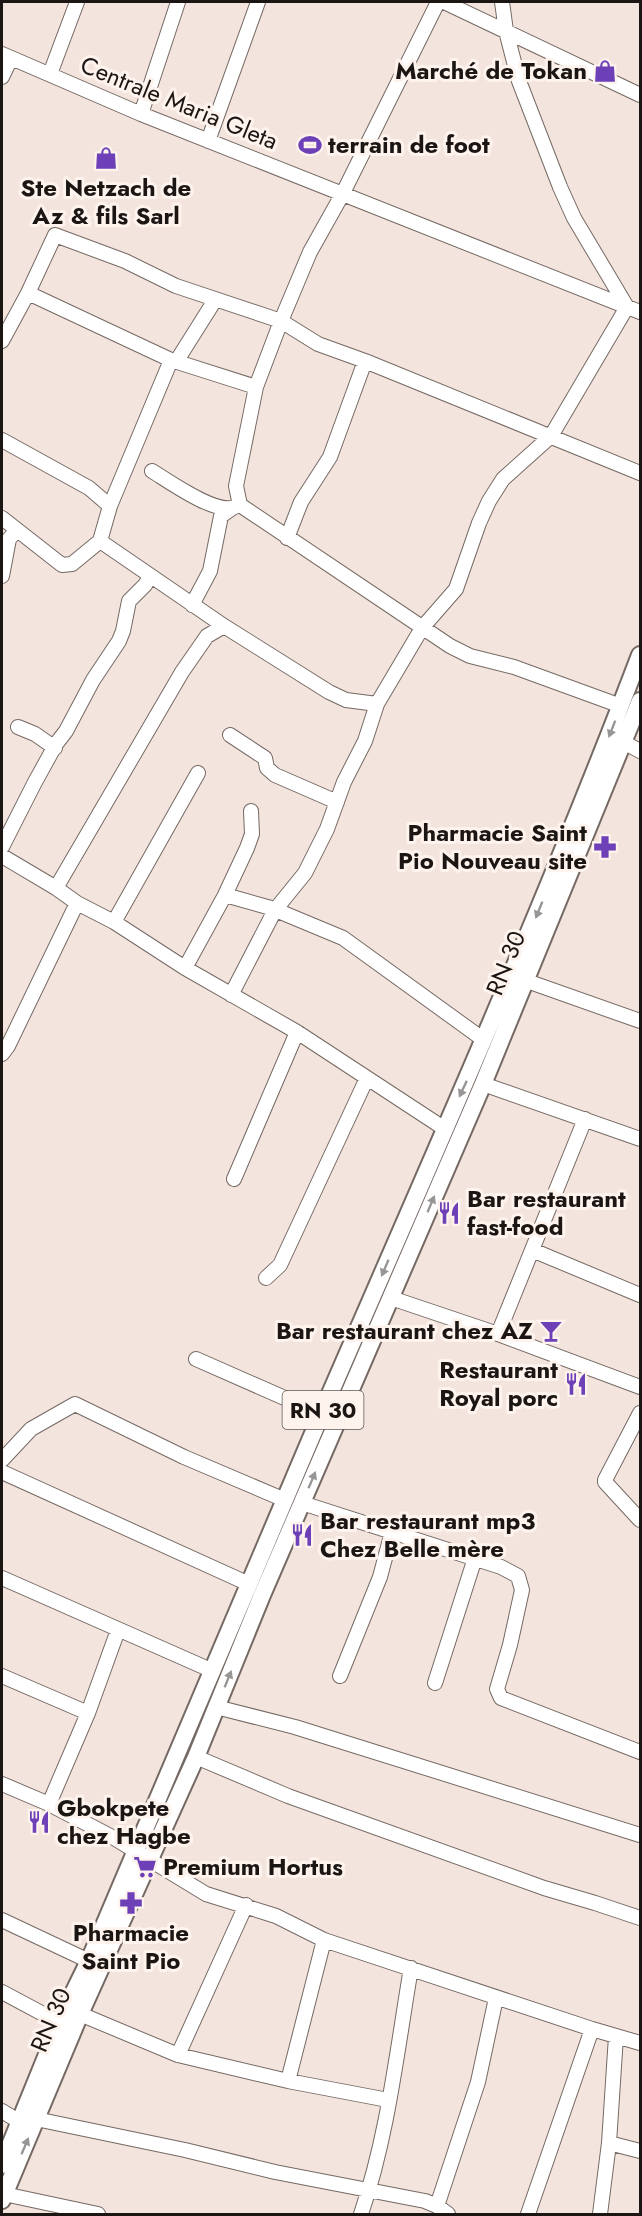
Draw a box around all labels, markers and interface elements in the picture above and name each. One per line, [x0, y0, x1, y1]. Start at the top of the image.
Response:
street label: Centrale Maria Gleta [75, 47, 283, 158]
place label: Marché de Tokan [395, 53, 587, 88]
shop icon: Marché de Tokan [592, 58, 618, 84]
place label: terrain de foot [328, 127, 490, 162]
sports icon: terrain de foot [297, 132, 323, 158]
shop icon: Ste Netzach de Az & fils Sarl [93, 145, 119, 171]
place label: Ste Netzach de Az & fils Sarl [21, 170, 191, 233]
one-way arrow [607, 720, 616, 738]
place label: Pharmacie Saint Pio Nouveau site [398, 815, 587, 878]
pharmacy icon: Pharmacie Saint Pio Nouveau site [592, 834, 618, 860]
one-way arrow [534, 901, 544, 919]
street label: RN 30 [477, 925, 534, 1000]
one-way arrow [459, 1081, 468, 1098]
place label: Bar restaurant fast-food [467, 1181, 626, 1244]
one-way arrow [426, 1195, 436, 1213]
restaurant icon: Bar restaurant fast-food [436, 1200, 462, 1226]
one-way arrow [380, 1259, 389, 1277]
place label: Bar restaurant chez AZ [276, 1313, 533, 1348]
bar icon: Bar restaurant chez AZ [538, 1318, 564, 1344]
place label: Restaurant Royal porc [439, 1352, 558, 1415]
restaurant icon: Restaurant Royal porc [563, 1371, 589, 1397]
road number: RN 30 [282, 1391, 364, 1429]
one-way arrow [308, 1471, 317, 1488]
place label: Bar restaurant mp3 Chez Belle mère [320, 1503, 535, 1566]
restaurant icon: Bar restaurant mp3 Chez Belle mère [289, 1522, 315, 1548]
one-way arrow [223, 1669, 233, 1687]
place label: Gbokpete chez Hagbe [57, 1790, 191, 1853]
restaurant icon: Gbokpete chez Hagbe [26, 1809, 52, 1835]
place label: Premium Hortus [163, 1849, 343, 1884]
supermarket icon: Premium Hortus [132, 1854, 158, 1880]
pharmacy icon: Pharmacie Saint Pio [118, 1890, 144, 1916]
place label: Pharmacie Saint Pio [73, 1915, 189, 1978]
street label: RN 30 [21, 1982, 80, 2057]
one-way arrow [20, 2138, 29, 2155]

